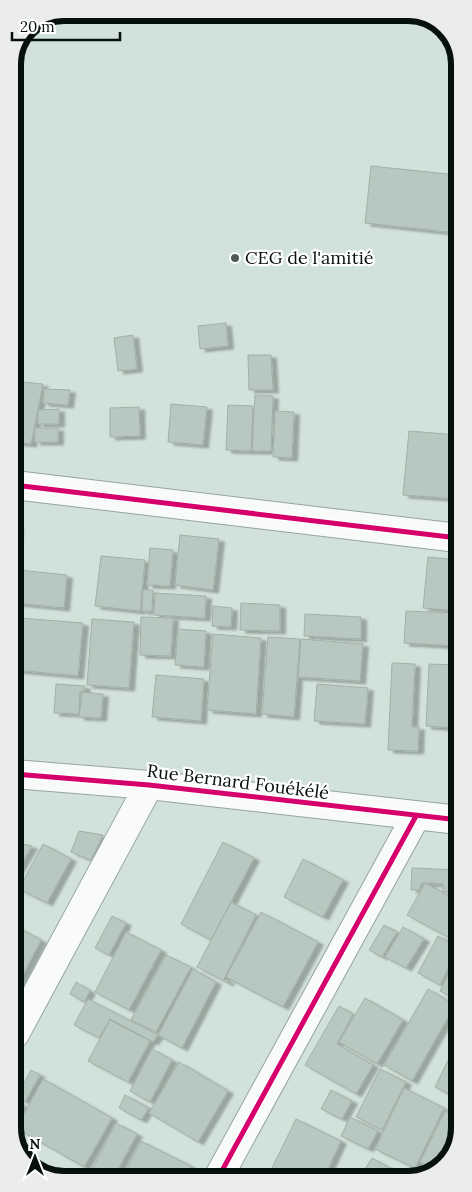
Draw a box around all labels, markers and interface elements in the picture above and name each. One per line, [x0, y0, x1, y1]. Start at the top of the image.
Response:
scale bar [12, 10, 120, 42]
text: 20 m [20, 17, 55, 36]
place label: CEG de l'amitié [245, 246, 374, 269]
marker: CEG de l'amitié [229, 252, 241, 264]
street label: Rue Bernard Fouékélé [146, 759, 331, 804]
north arrow [10, 1132, 60, 1182]
text: N [30, 1135, 41, 1153]

